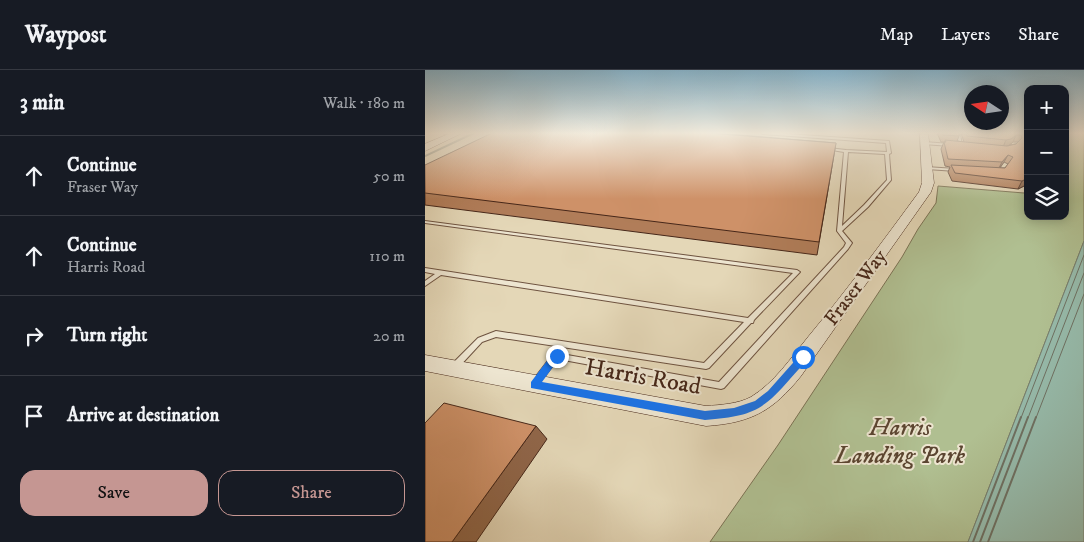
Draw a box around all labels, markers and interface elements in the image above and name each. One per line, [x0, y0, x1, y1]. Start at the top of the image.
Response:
text: Waypost [25, 20, 106, 50]
text: Map [880, 24, 913, 46]
text: Layers [941, 24, 990, 46]
text: Share [1018, 24, 1059, 46]
north arrow [964, 85, 1009, 130]
map controls [1024, 85, 1069, 220]
button: + [1024, 85, 1069, 130]
text: 3 min [20, 90, 65, 116]
text: Walk · 180 m [323, 93, 405, 113]
button: − [1024, 130, 1069, 175]
text: Continue [67, 154, 137, 177]
icon: ahead [20, 162, 48, 190]
text: 50 m [373, 166, 405, 186]
button: layers [1024, 175, 1069, 220]
text: Fraser Way [67, 177, 138, 197]
text: Continue [67, 234, 137, 257]
icon: ahead [20, 242, 48, 270]
street label: Fraser Way [819, 245, 893, 331]
text: 110 m [369, 246, 405, 266]
text: Harris Road [67, 257, 145, 277]
icon: right [20, 322, 48, 350]
text: Turn right [67, 324, 147, 347]
text: 20 m [373, 326, 405, 346]
route end [546, 345, 569, 368]
route start [792, 346, 815, 369]
street label: Harris Road [583, 352, 703, 402]
icon: arrive [20, 402, 48, 430]
text: Arrive at destination [67, 404, 219, 427]
park label: Harris Landing Park [833, 413, 965, 471]
button: Save [20, 470, 208, 516]
button: Share [218, 470, 405, 516]

